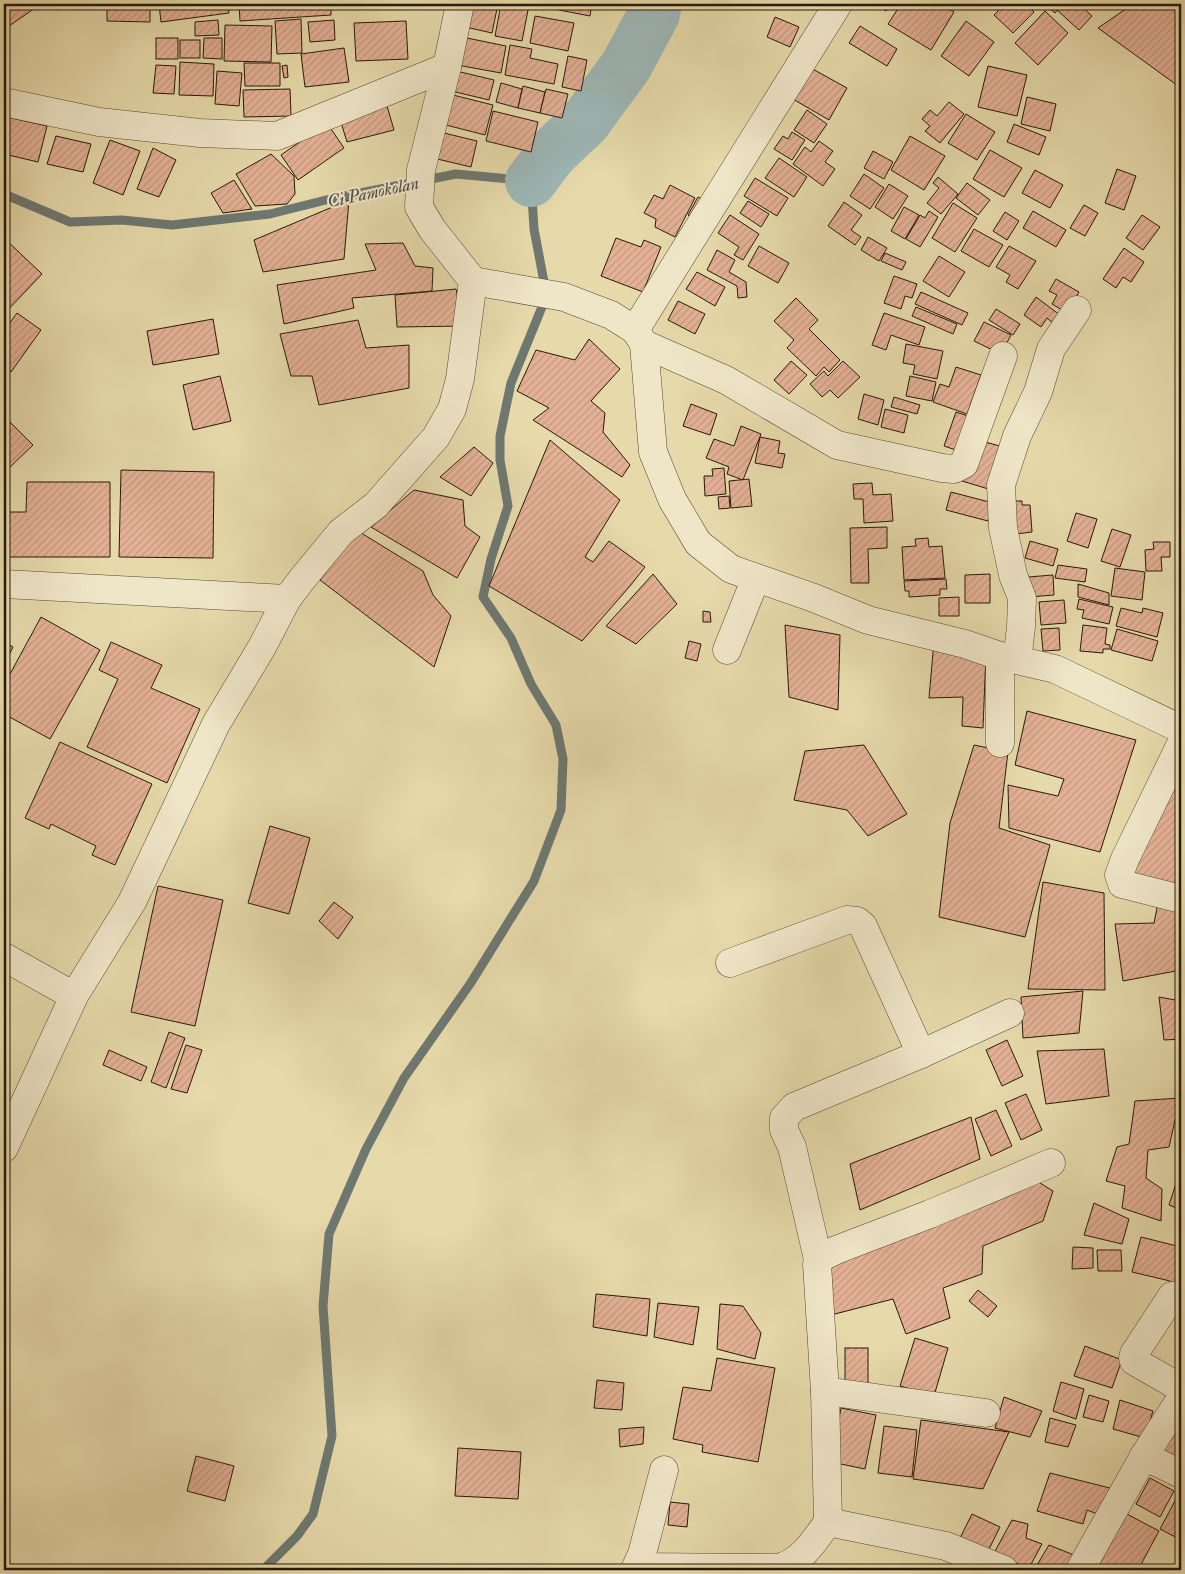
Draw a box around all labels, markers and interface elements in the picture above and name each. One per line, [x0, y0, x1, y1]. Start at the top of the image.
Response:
water label: Ci Pamokolan [325, 172, 421, 213]

